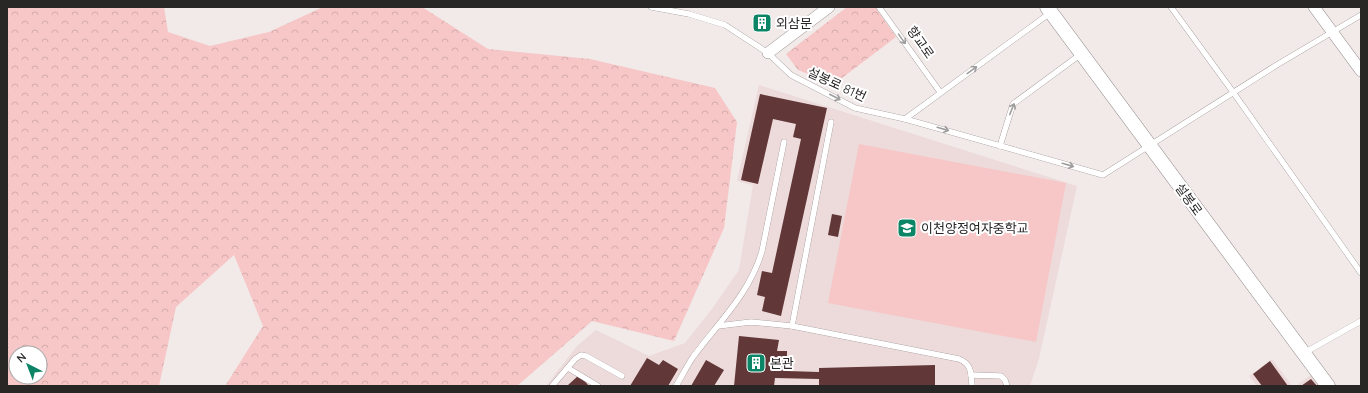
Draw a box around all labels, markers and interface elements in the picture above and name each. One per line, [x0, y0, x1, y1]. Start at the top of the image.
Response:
building icon: 외삼문 [751, 12, 773, 34]
place label: 외삼문 [776, 15, 812, 31]
street label: 향교로 [904, 23, 938, 61]
one-way arrow [898, 33, 906, 44]
street label: 설봉로 81번 [805, 63, 869, 105]
one-way arrow [966, 65, 977, 74]
one-way arrow [829, 94, 841, 102]
one-way arrow [1009, 103, 1016, 115]
one-way arrow [936, 126, 949, 134]
one-way arrow [1061, 162, 1074, 169]
street label: 설봉로 [1172, 180, 1206, 218]
school or university icon: 이천양정여자중학교 [896, 217, 918, 239]
place label: 이천양정여자중학교 [921, 220, 1029, 236]
north arrow [8, 345, 48, 385]
text: N [14, 350, 29, 365]
building icon: 본관 [745, 352, 767, 374]
place label: 본관 [770, 355, 794, 371]

